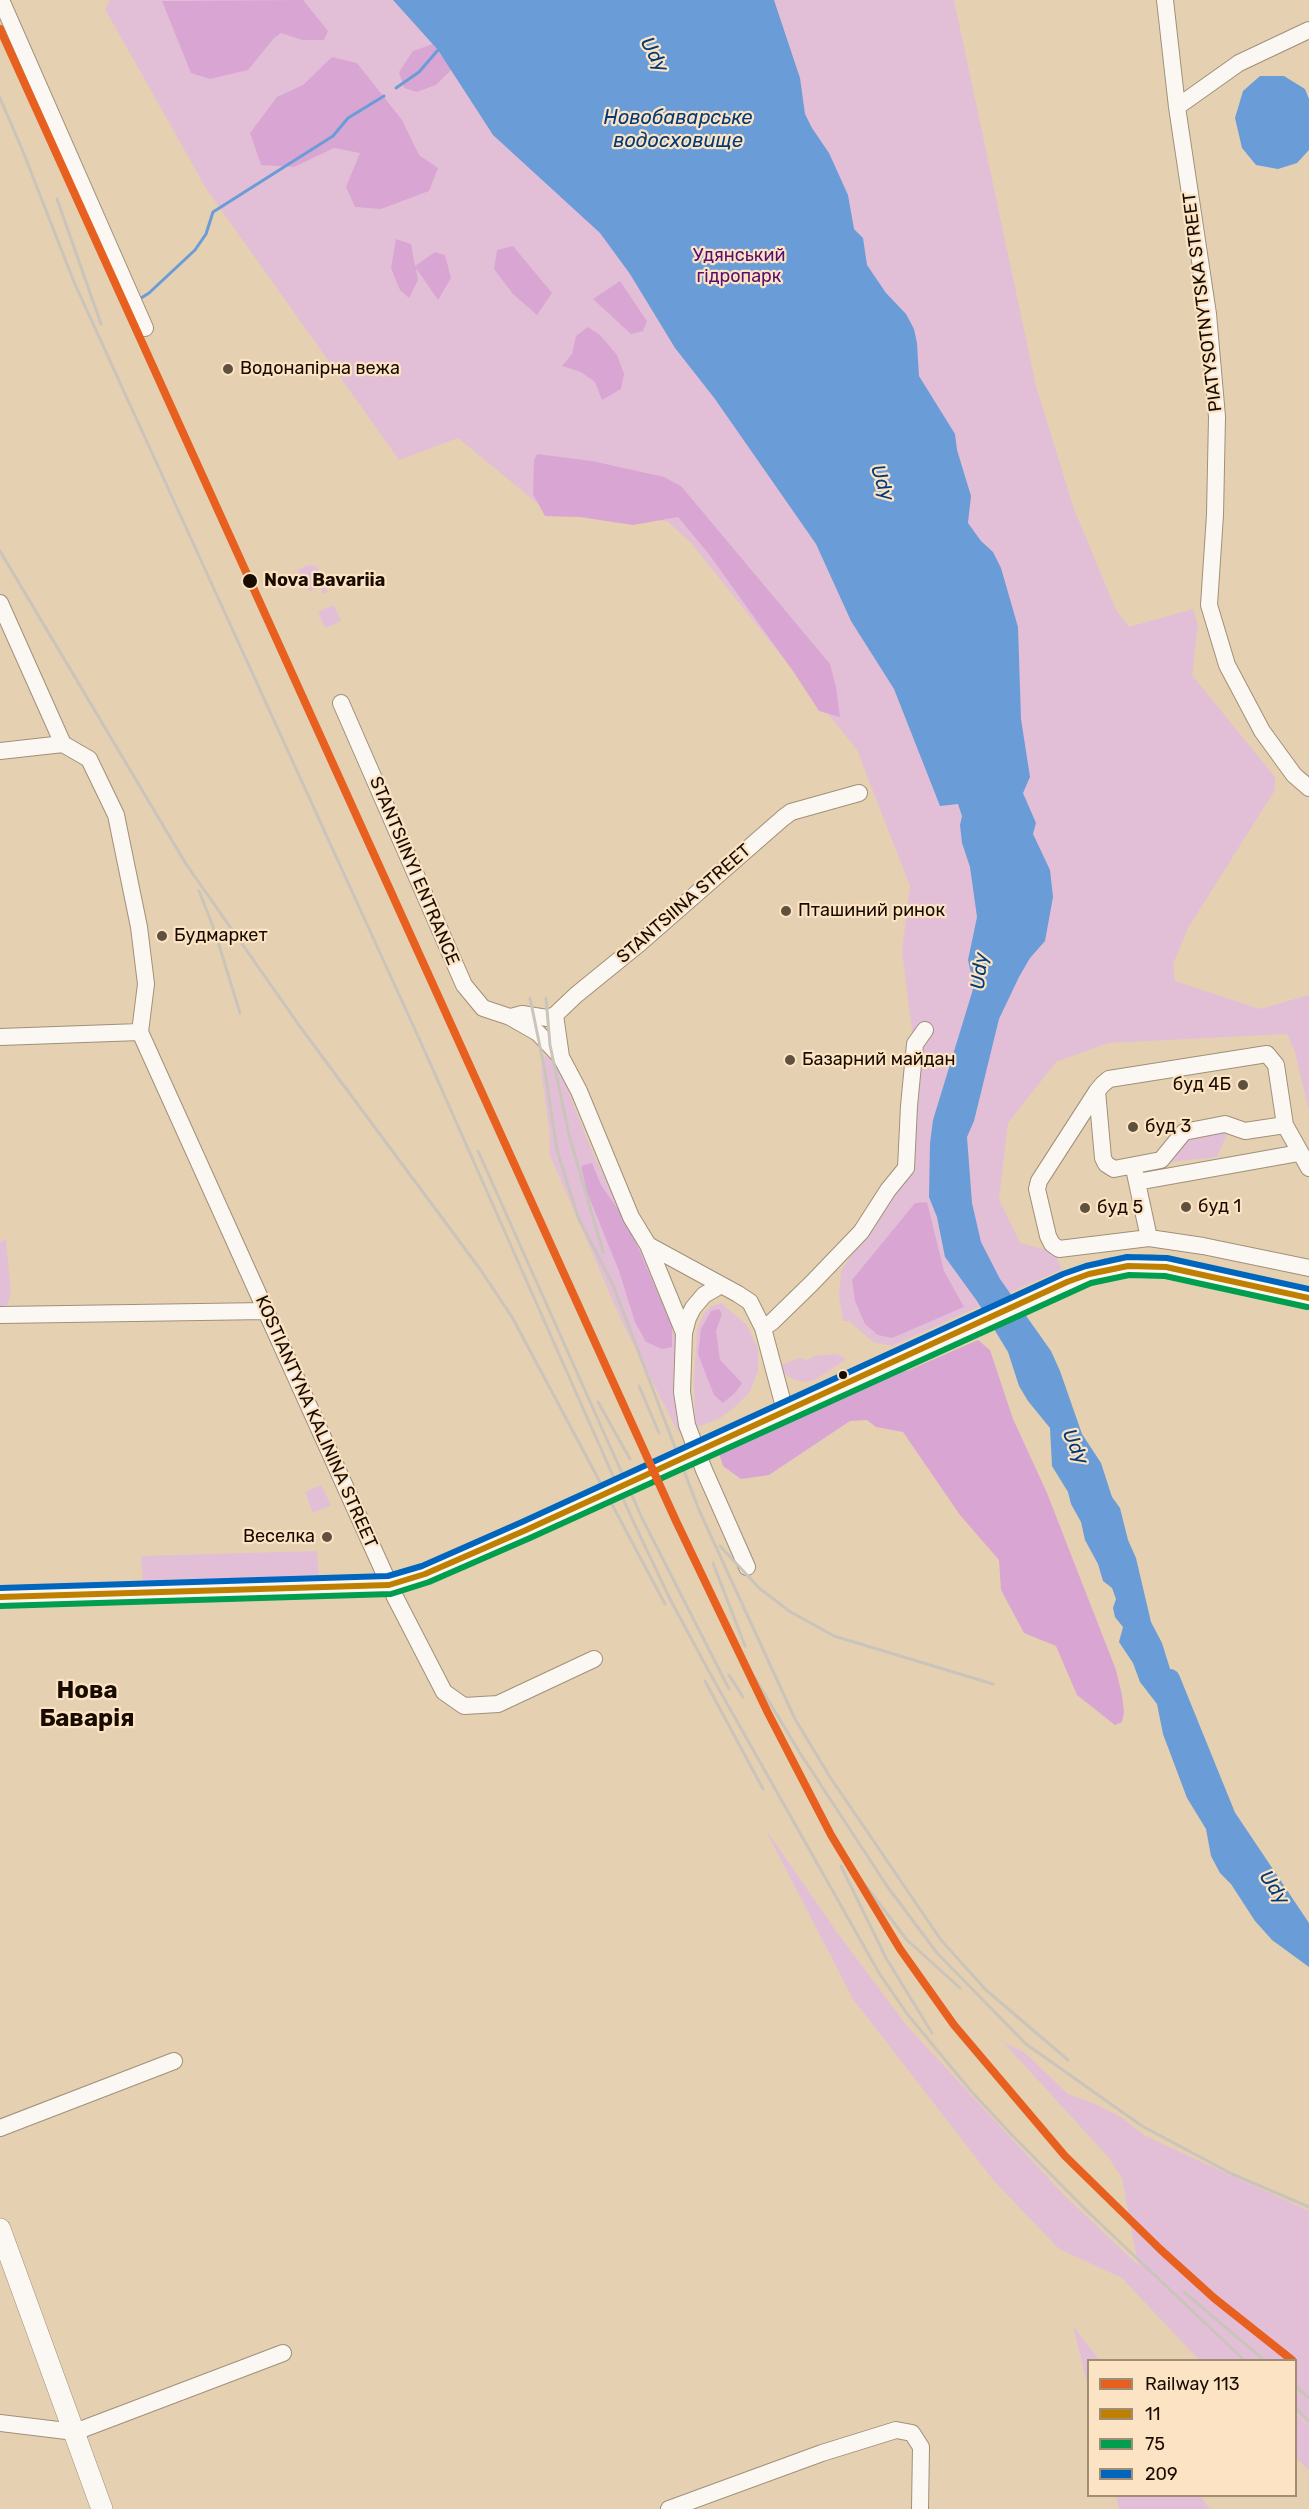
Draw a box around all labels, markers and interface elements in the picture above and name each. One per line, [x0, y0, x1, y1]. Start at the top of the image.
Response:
water label: Udy [635, 33, 673, 77]
water label: Новобаварське водосховище [604, 106, 752, 153]
street label: PIATYSOTNYTSKA STREET [1179, 191, 1227, 413]
park label: Удянський гідропарк [693, 245, 785, 288]
place label: Водонапірна вежа [240, 358, 400, 380]
marker: Водонапірна вежа [221, 362, 235, 376]
water label: Udy [865, 462, 899, 504]
place label: Nova Bavarіia [264, 570, 385, 592]
marker: Nova Bavarіia [241, 572, 259, 590]
street label: STANTSIINYI ENTRANCE [364, 774, 464, 968]
street label: STANTSIINA STREET [613, 840, 755, 968]
place label: Пташиний ринок [798, 900, 945, 922]
marker: Пташиний ринок [779, 904, 793, 918]
place label: Будмаркет [174, 925, 268, 947]
marker: Будмаркет [155, 929, 169, 943]
water label: Udy [966, 951, 994, 991]
place label: Базарний майдан [802, 1049, 956, 1071]
marker: Базарний майдан [783, 1053, 797, 1067]
place label: буд 4Б [1173, 1074, 1231, 1096]
marker: буд 4Б [1236, 1078, 1250, 1092]
place label: буд 3 [1145, 1116, 1191, 1138]
marker: буд 3 [1126, 1120, 1140, 1134]
place label: буд 1 [1198, 1196, 1241, 1218]
place label: буд 5 [1097, 1197, 1143, 1219]
marker: буд 1 [1179, 1200, 1193, 1214]
marker: буд 5 [1078, 1201, 1092, 1215]
street label: KOSTIANTYNA KALININA STREET [250, 1292, 382, 1552]
unlabelled marker [837, 1369, 849, 1381]
water label: Udy [1057, 1425, 1093, 1469]
place label: Веселка [243, 1526, 315, 1548]
marker: Веселка [320, 1530, 334, 1544]
district label: Нова Баварія [39, 1677, 135, 1733]
water label: Udy [1254, 1866, 1294, 1910]
legend [1087, 2359, 1297, 2497]
text: Railway 113 [1145, 2373, 1239, 2395]
text: 11 [1145, 2403, 1160, 2425]
text: 75 [1145, 2433, 1165, 2455]
text: 209 [1145, 2463, 1178, 2485]

